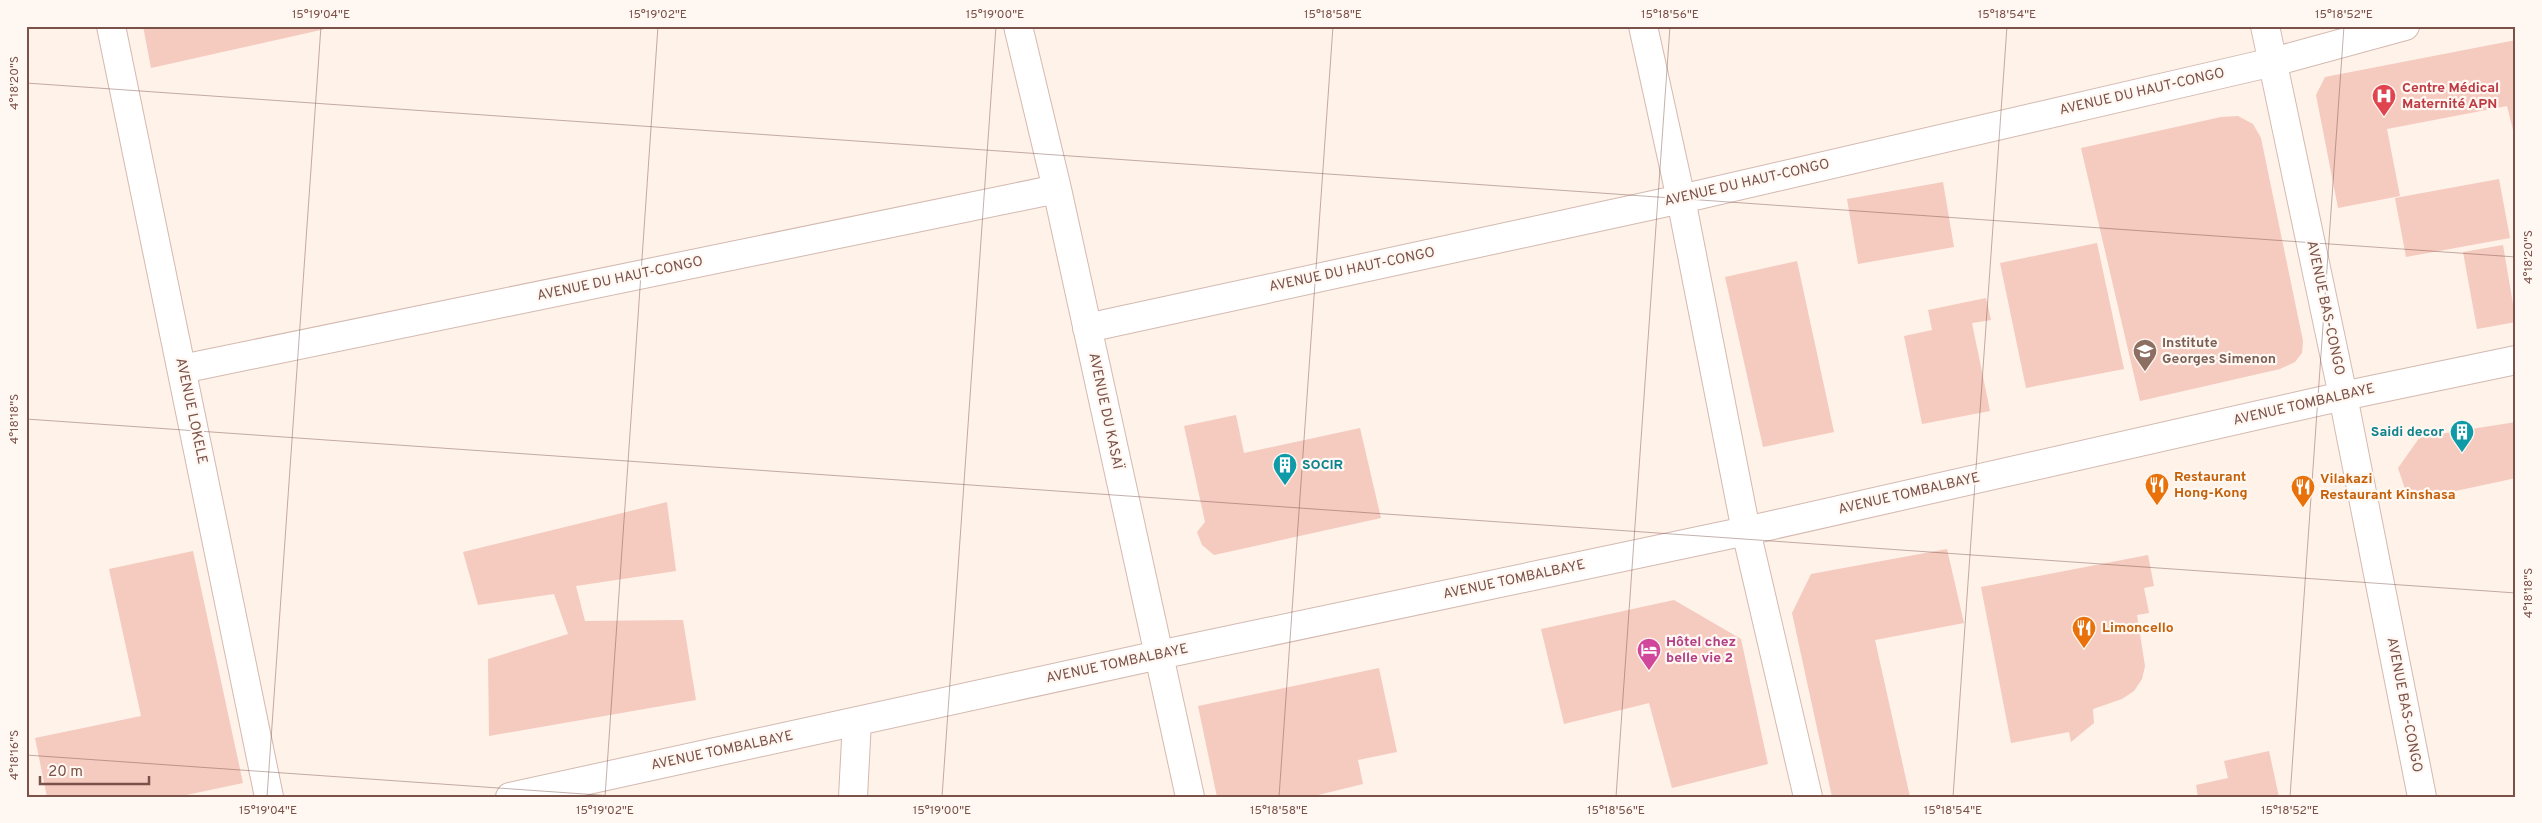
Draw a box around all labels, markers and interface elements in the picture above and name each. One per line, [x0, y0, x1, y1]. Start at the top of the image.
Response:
text: 15°19'04"E [292, 7, 350, 23]
text: 15°19'02"E [629, 7, 687, 23]
text: 15°19'00"E [966, 7, 1024, 23]
text: 15°18'58"E [1304, 7, 1362, 23]
text: 15°18'56"E [1641, 7, 1699, 23]
text: 15°18'54"E [1978, 7, 2036, 23]
text: 15°18'52"E [2315, 7, 2373, 23]
text: 4°18'20"S [7, 56, 23, 110]
street label: AVENUE DU HAUT-CONGO [2058, 65, 2226, 119]
place label: Centre Médical Maternité APN [2402, 80, 2499, 113]
hospital icon: Centre Médical Maternité APN [2371, 83, 2397, 117]
street label: AVENUE DU HAUT-CONGO [1663, 156, 1831, 210]
text: 4°18'20"S [2521, 230, 2537, 284]
street label: AVENUE BAS-CONGO [2302, 239, 2348, 377]
street label: AVENUE DU HAUT-CONGO [1268, 244, 1436, 296]
street label: AVENUE DU HAUT-CONGO [536, 253, 704, 305]
place label: Institute Georges Simenon [2162, 335, 2276, 368]
school or university icon: Institute Georges Simenon [2132, 338, 2158, 372]
street label: AVENUE DU KASAÏ [1084, 351, 1127, 472]
street label: AVENUE LOKELE [171, 356, 211, 466]
street label: AVENUE TOMBALBAYE [2232, 380, 2376, 430]
text: 4°18'18"S [7, 394, 23, 444]
building icon: Saidi decor [2449, 419, 2475, 453]
place label: Saidi decor [2371, 424, 2444, 441]
building icon: SOCIR [1272, 452, 1298, 486]
place label: SOCIR [1302, 457, 1343, 474]
street label: AVENUE TOMBALBAYE [1837, 469, 1981, 519]
place label: Restaurant Hong-Kong [2174, 469, 2248, 502]
place label: Vilakazi Restaurant Kinshasa [2320, 471, 2455, 504]
restaurant icon: Restaurant Hong-Kong [2144, 472, 2170, 506]
restaurant icon: Vilakazi Restaurant Kinshasa [2290, 474, 2316, 508]
street label: AVENUE TOMBALBAYE [1441, 557, 1587, 603]
text: 4°18'18"S [2521, 568, 2537, 618]
restaurant icon: Limoncello [2071, 615, 2097, 649]
place label: Limoncello [2102, 620, 2174, 637]
place label: Hôtel chez belle vie 2 [1666, 634, 1736, 667]
street label: AVENUE BAS-CONGO [2383, 636, 2425, 774]
hotel icon: Hôtel chez belle vie 2 [1636, 637, 1662, 671]
street label: AVENUE TOMBALBAYE [1044, 641, 1190, 687]
street label: AVENUE TOMBALBAYE [649, 728, 795, 774]
text: 4°18'16"S [7, 730, 23, 780]
scale bar [40, 753, 149, 785]
text: 20 m [48, 763, 83, 782]
text: 15°19'04"E [239, 803, 297, 819]
text: 15°19'02"E [576, 803, 634, 819]
text: 15°19'00"E [913, 803, 971, 819]
text: 15°18'58"E [1250, 803, 1308, 819]
text: 15°18'56"E [1587, 803, 1645, 819]
text: 15°18'54"E [1924, 803, 1982, 819]
text: 15°18'52"E [2261, 803, 2319, 819]

